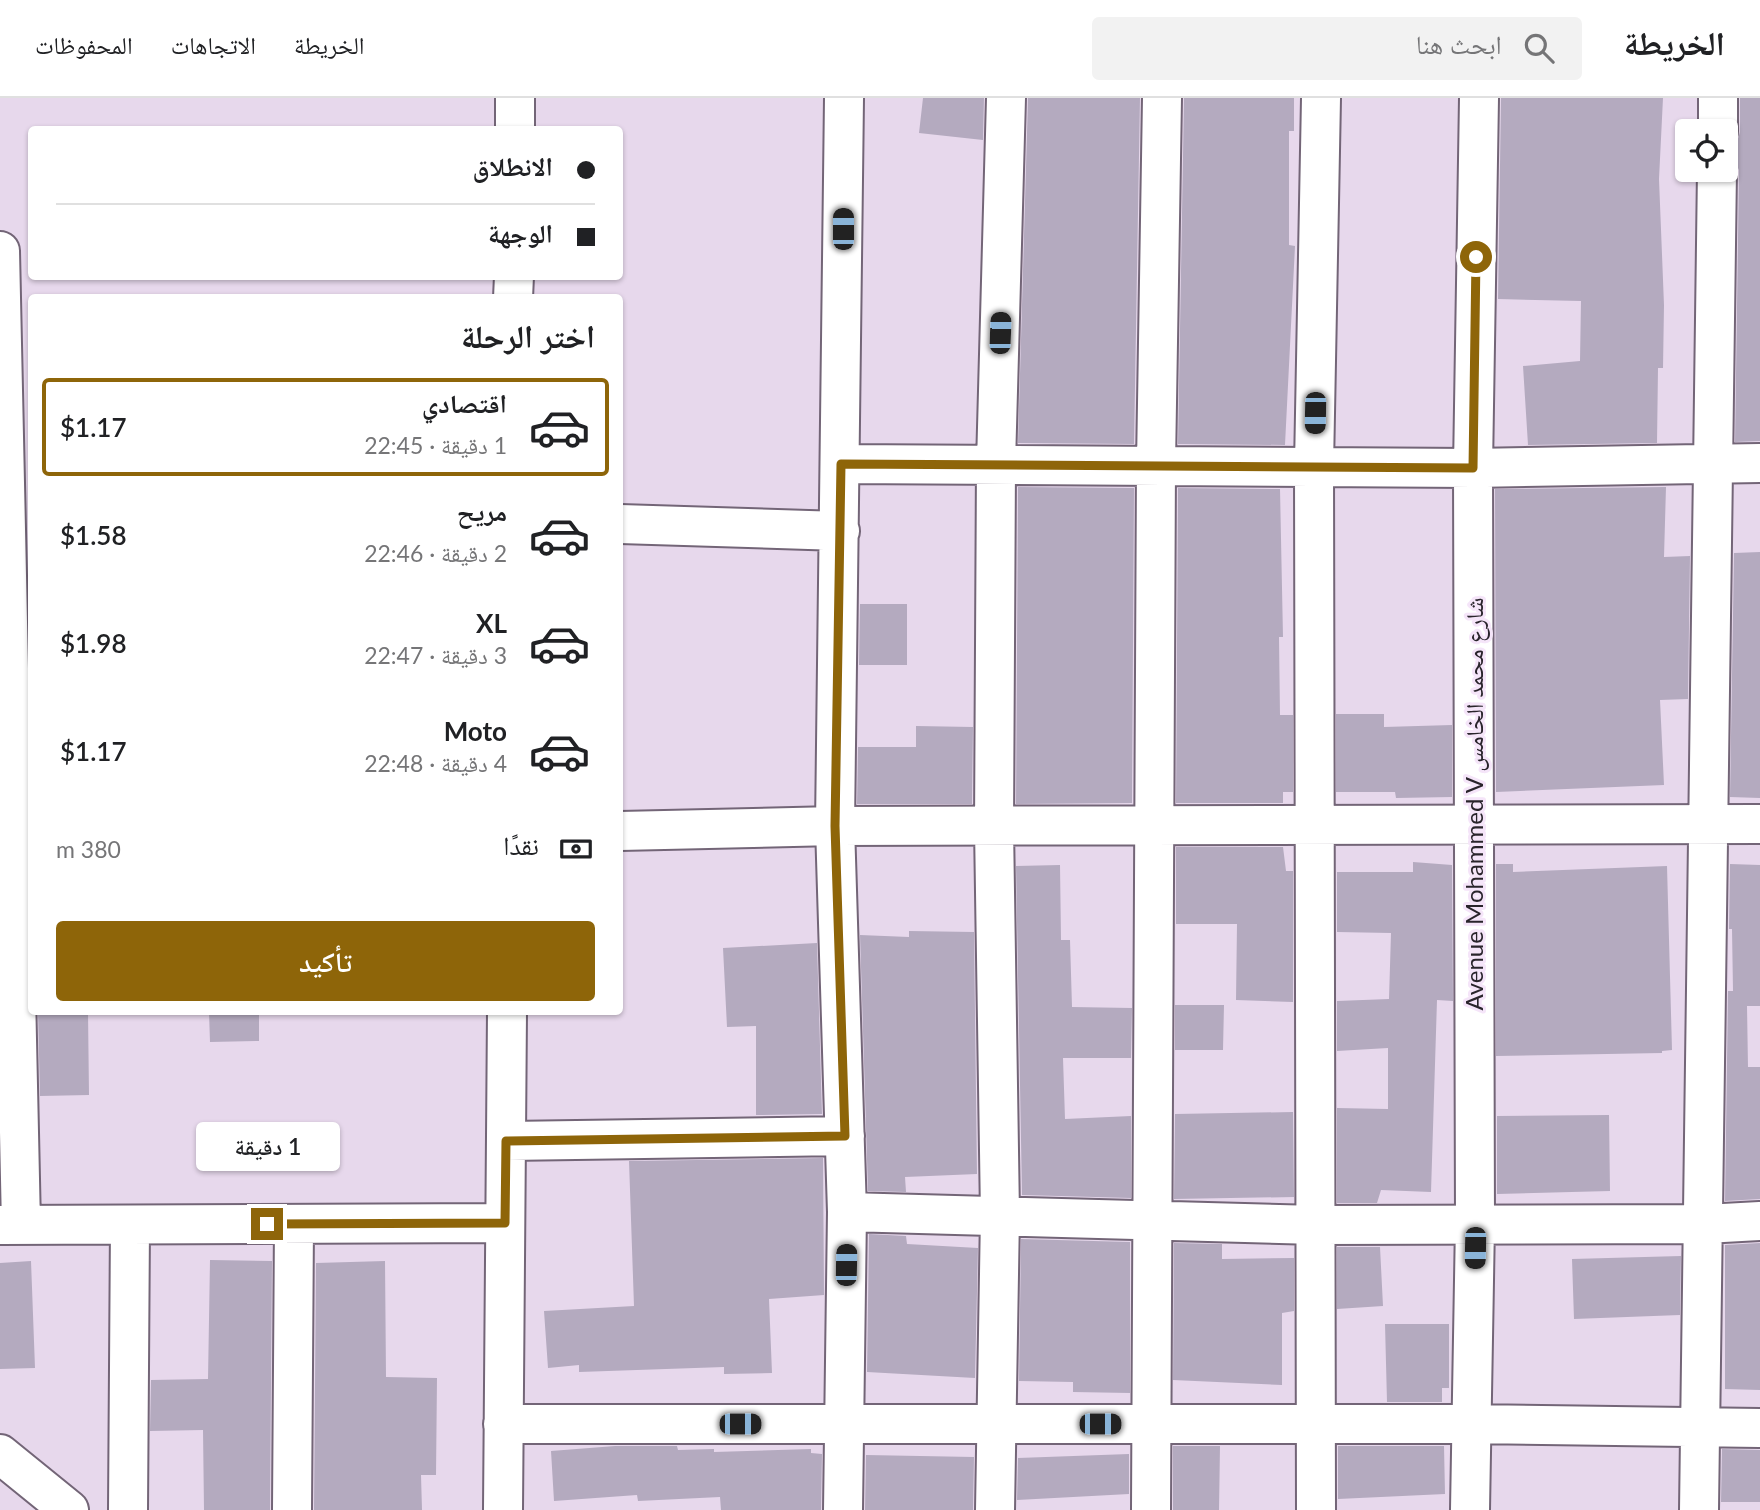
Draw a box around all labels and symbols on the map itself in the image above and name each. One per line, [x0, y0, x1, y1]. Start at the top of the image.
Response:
car [833, 208, 854, 250]
route start [1460, 241, 1492, 273]
car [989, 312, 1012, 354]
car [1305, 392, 1326, 434]
street label: Avenue Mohammed V شارع محمد الخامس [1459, 597, 1490, 1011]
callout: 1 دقيقة [195, 1122, 339, 1172]
route end [251, 1208, 283, 1240]
car [1465, 1227, 1486, 1269]
car [836, 1244, 857, 1286]
car [720, 1414, 762, 1435]
car [1080, 1414, 1122, 1435]

